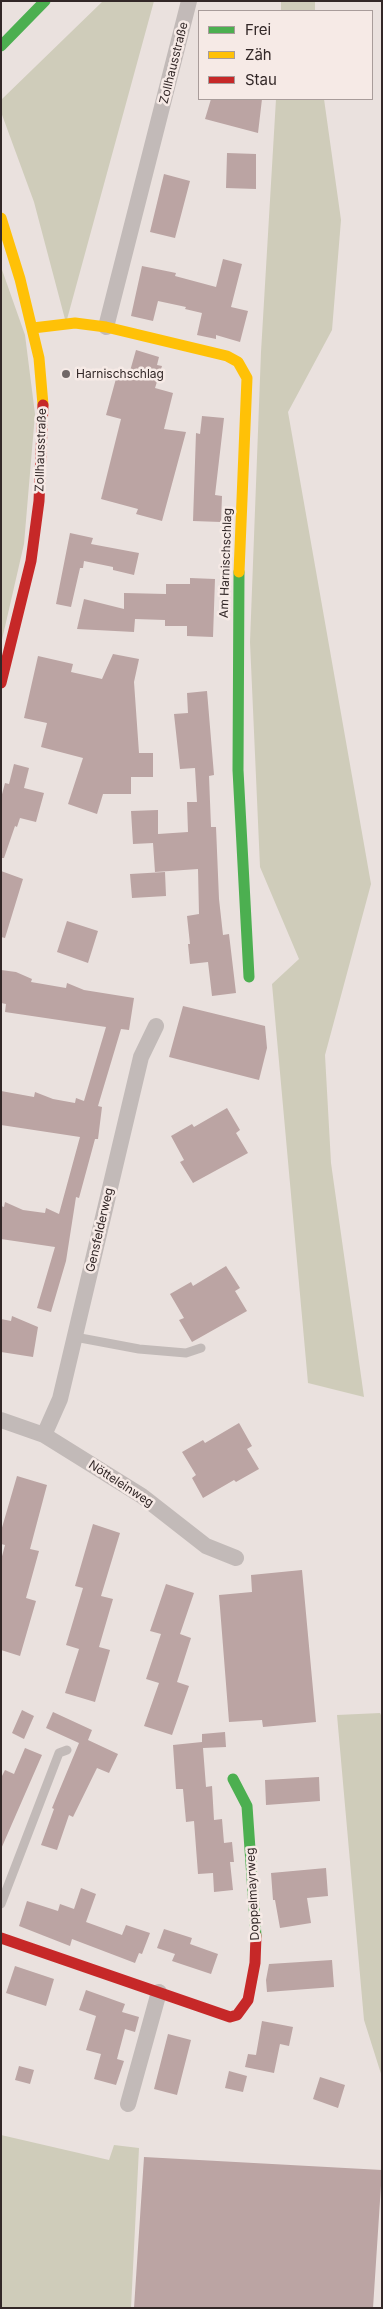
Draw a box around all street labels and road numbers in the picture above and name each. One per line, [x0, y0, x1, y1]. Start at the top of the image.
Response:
street label: Zollhausstraße [157, 21, 191, 105]
street label: Zollhausstraße [32, 408, 50, 492]
street label: Am Harnischschlag [217, 508, 235, 618]
street label: Gensfelderweg [83, 1186, 117, 1274]
street label: Nötteleinweg [86, 1458, 156, 1510]
street label: Doppelmayrweg [243, 1847, 263, 1941]

